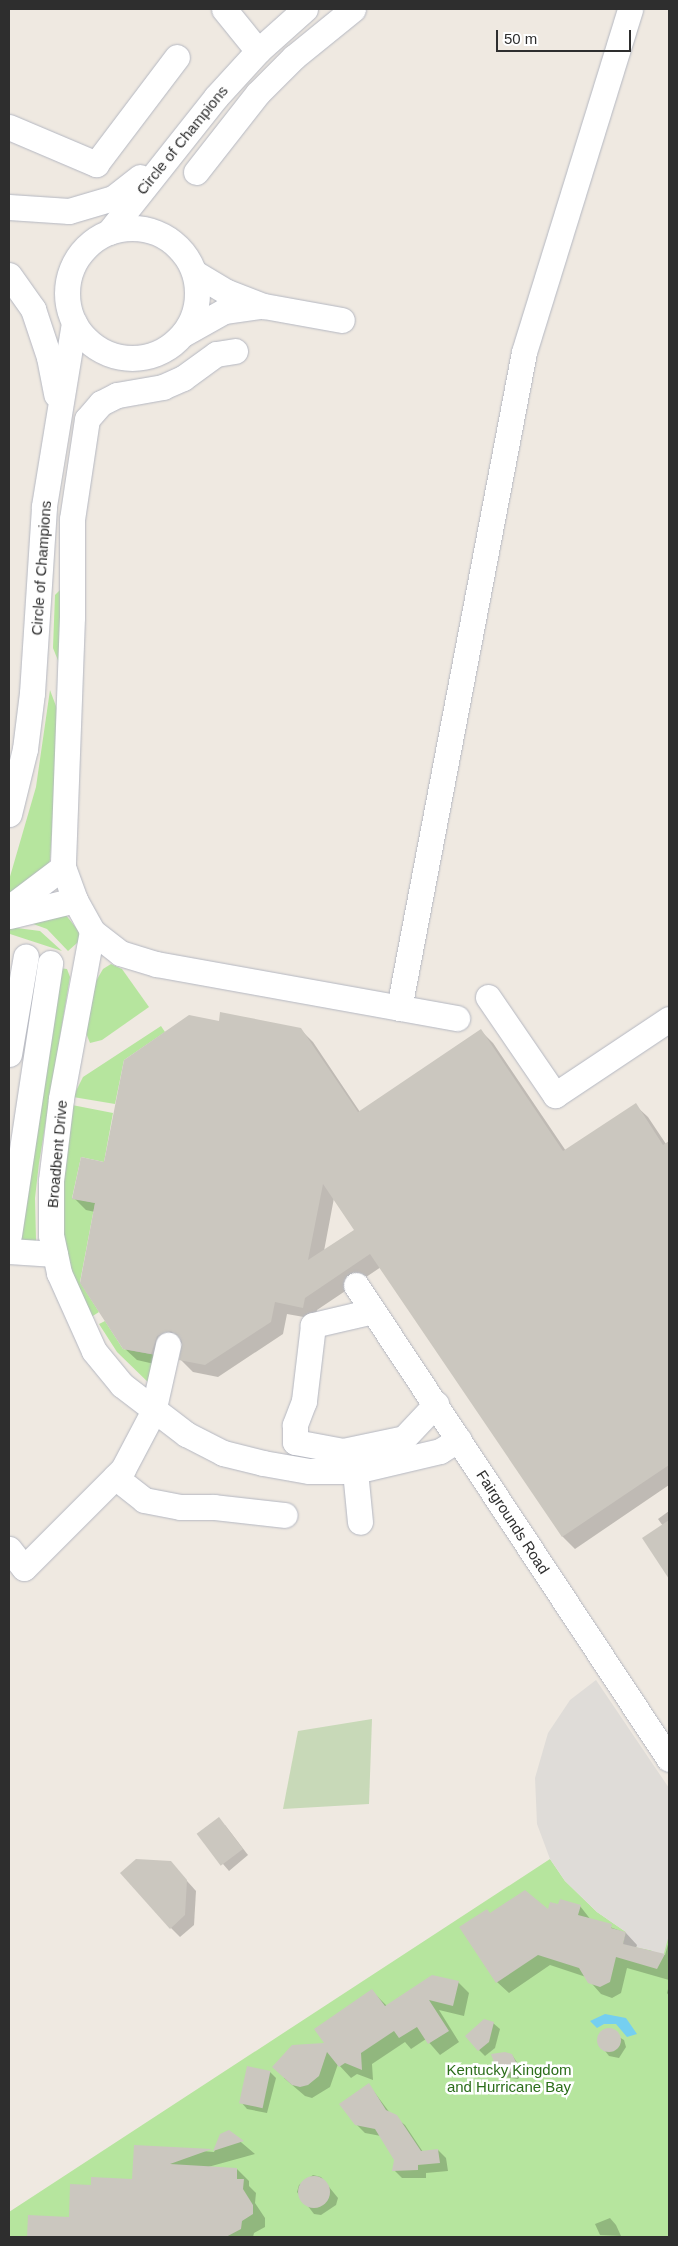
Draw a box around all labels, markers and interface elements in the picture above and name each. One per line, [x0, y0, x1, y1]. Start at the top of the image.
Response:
scale bar [498, 20, 633, 52]
text: 50 m [504, 30, 537, 47]
street label: Circle of Champions [133, 82, 231, 198]
street label: Circle of Champions [27, 500, 55, 636]
street label: Broadbent Drive [43, 1099, 71, 1209]
street label: Fairgrounds Road [473, 1467, 553, 1577]
park label: Kentucky Kingdom and Hurricane Bay [446, 2060, 572, 2095]

